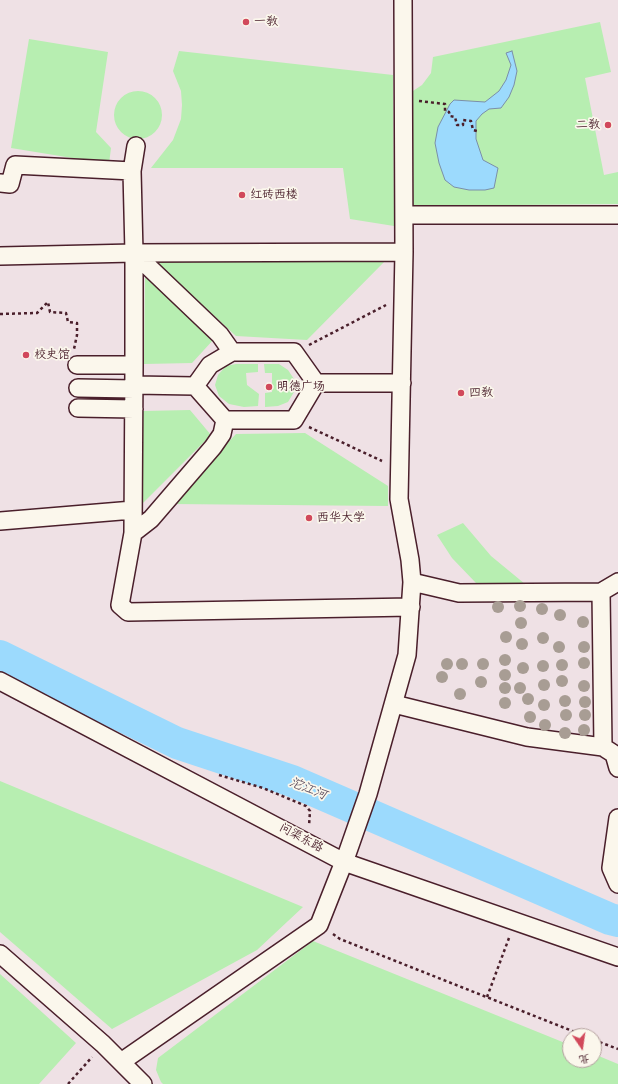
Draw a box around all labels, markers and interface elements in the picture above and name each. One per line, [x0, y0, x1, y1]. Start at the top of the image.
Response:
place label: 一教 [254, 15, 278, 29]
marker: 一教 [241, 17, 251, 27]
place label: 二教 [576, 118, 600, 132]
marker: 二教 [603, 120, 613, 130]
place label: 红砖西楼 [250, 188, 298, 202]
marker: 红砖西楼 [237, 190, 247, 200]
place label: 校史馆 [34, 348, 70, 362]
marker: 校史馆 [21, 350, 31, 360]
place label: 明德广场 [277, 380, 325, 394]
marker: 明德广场 [264, 382, 274, 392]
place label: 四教 [469, 386, 493, 400]
marker: 四教 [456, 388, 466, 398]
place label: 西华大学 [317, 511, 365, 525]
marker: 西华大学 [304, 513, 314, 523]
water label: 沱江河 [287, 774, 329, 804]
street label: 问渠东路 [276, 820, 326, 856]
north arrow [562, 1028, 602, 1068]
text: 北 [577, 1049, 592, 1070]

